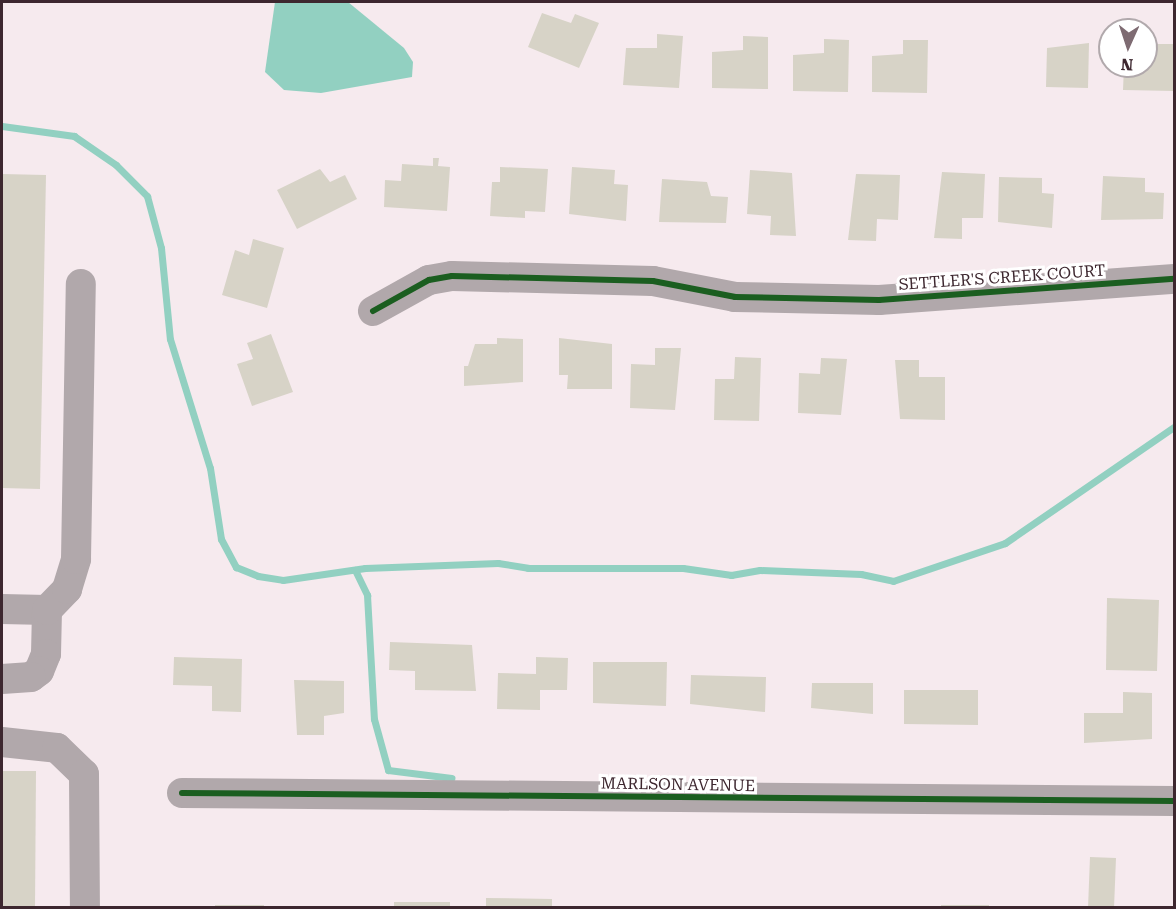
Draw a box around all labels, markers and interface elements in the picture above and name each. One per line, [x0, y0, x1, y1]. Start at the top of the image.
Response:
north arrow [1098, 18, 1158, 78]
text: N [1120, 55, 1134, 74]
street label: SETTLER'S CREEK COURT [898, 261, 1106, 295]
street label: MARLSON AVENUE [601, 774, 755, 796]

